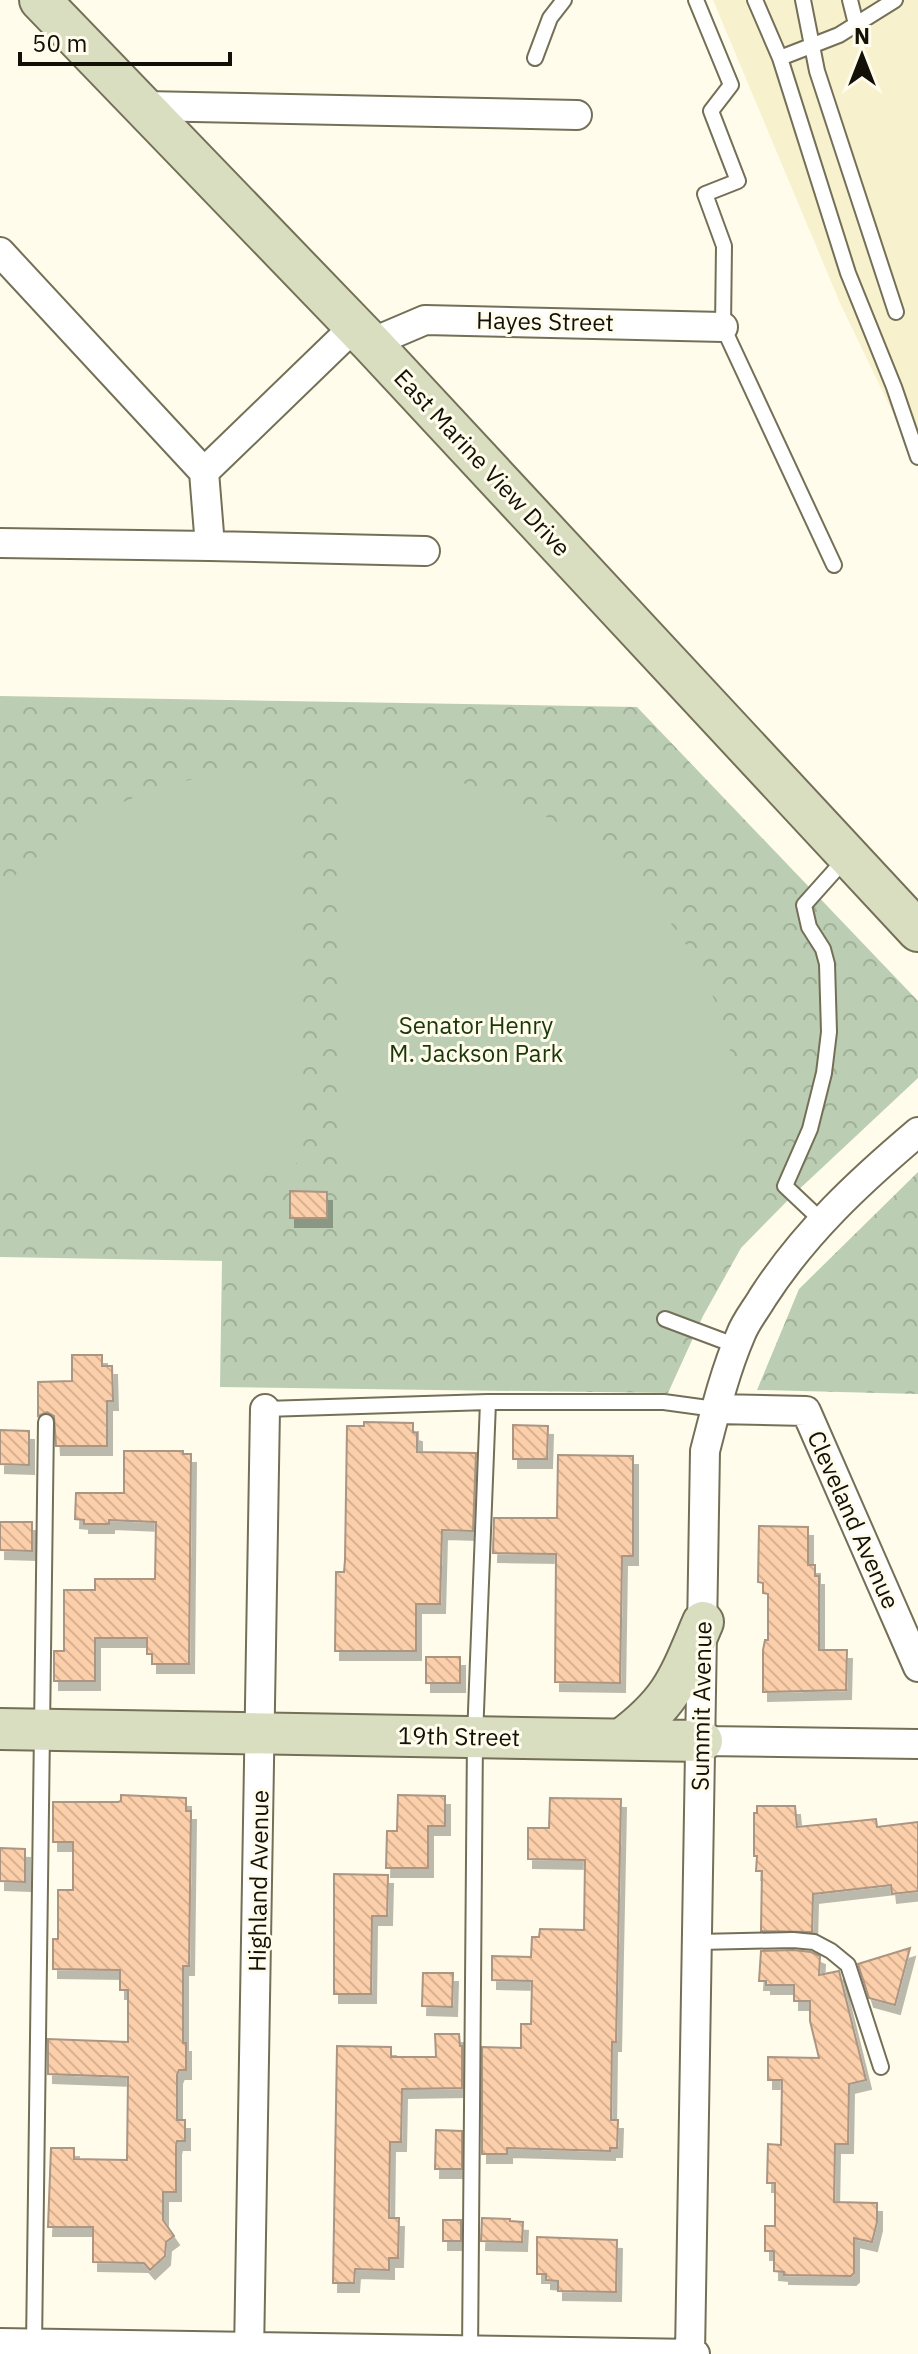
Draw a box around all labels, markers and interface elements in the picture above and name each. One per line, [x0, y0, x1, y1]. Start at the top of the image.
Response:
scale bar [20, 16, 230, 66]
north arrow [822, 16, 902, 96]
text: N [854, 21, 870, 50]
text: 50 m [32, 27, 87, 59]
street label: Hayes Street [476, 304, 614, 338]
street label: East Marine View Drive [387, 362, 578, 563]
park label: Senator Henry M. Jackson Park [389, 1009, 563, 1069]
street label: Cleveland Avenue [800, 1425, 908, 1614]
street label: Summit Avenue [684, 1621, 718, 1791]
street label: 19th Street [398, 1719, 520, 1753]
street label: Highland Avenue [240, 1790, 276, 1972]

